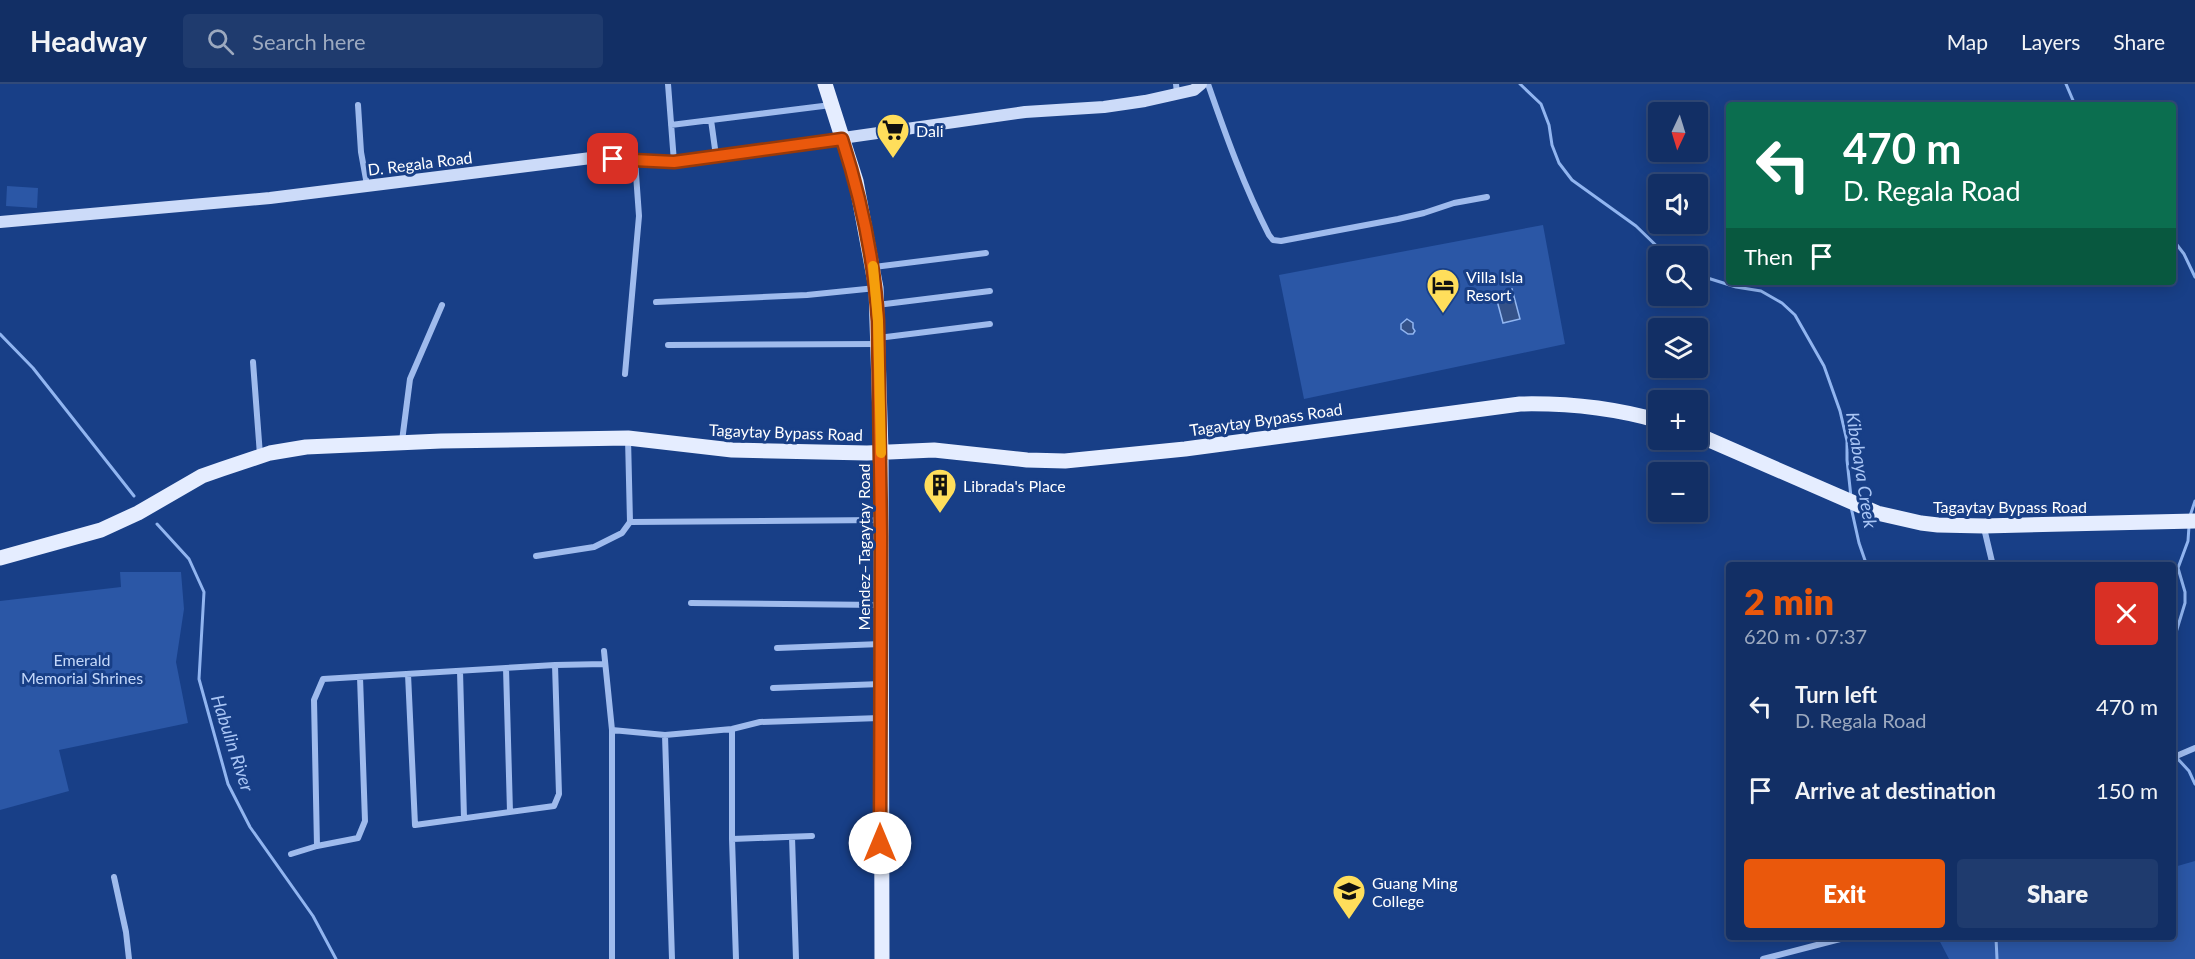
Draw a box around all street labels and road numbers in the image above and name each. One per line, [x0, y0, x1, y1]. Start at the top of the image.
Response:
street label: D. Regala Road [367, 147, 473, 179]
street label: Tagaytay Bypass Road [1188, 399, 1344, 439]
street label: Tagaytay Bypass Road [709, 420, 863, 444]
street label: Mendez–Tagaytay Road [854, 464, 873, 630]
street label: Tagaytay Bypass Road [1933, 497, 2087, 516]

